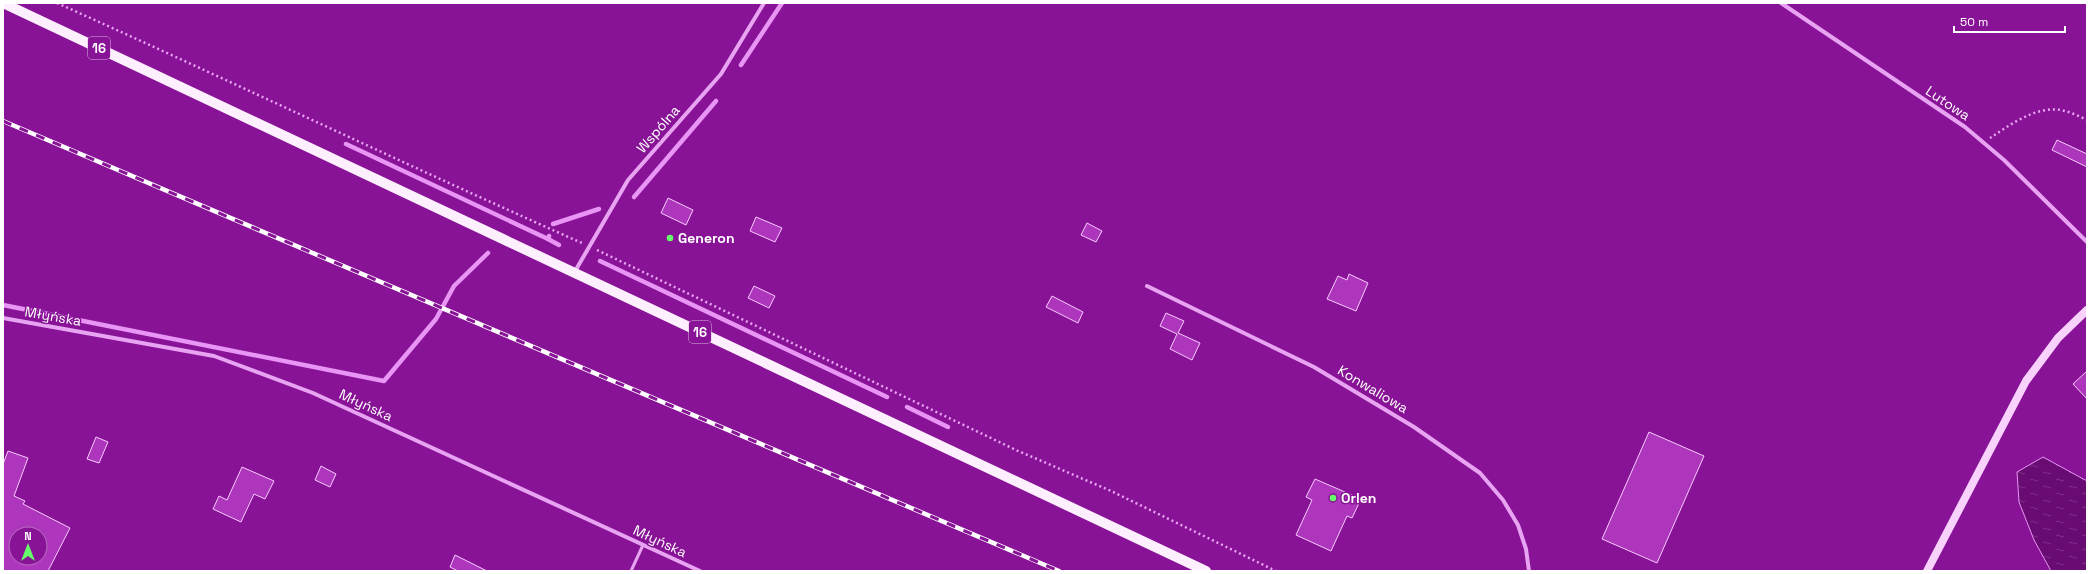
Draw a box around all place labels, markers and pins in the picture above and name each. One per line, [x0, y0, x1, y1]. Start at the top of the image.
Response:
place label: Generon [678, 229, 735, 247]
marker: Generon [665, 233, 675, 243]
place label: Orlen [1341, 489, 1376, 507]
marker: Orlen [1328, 493, 1338, 503]

